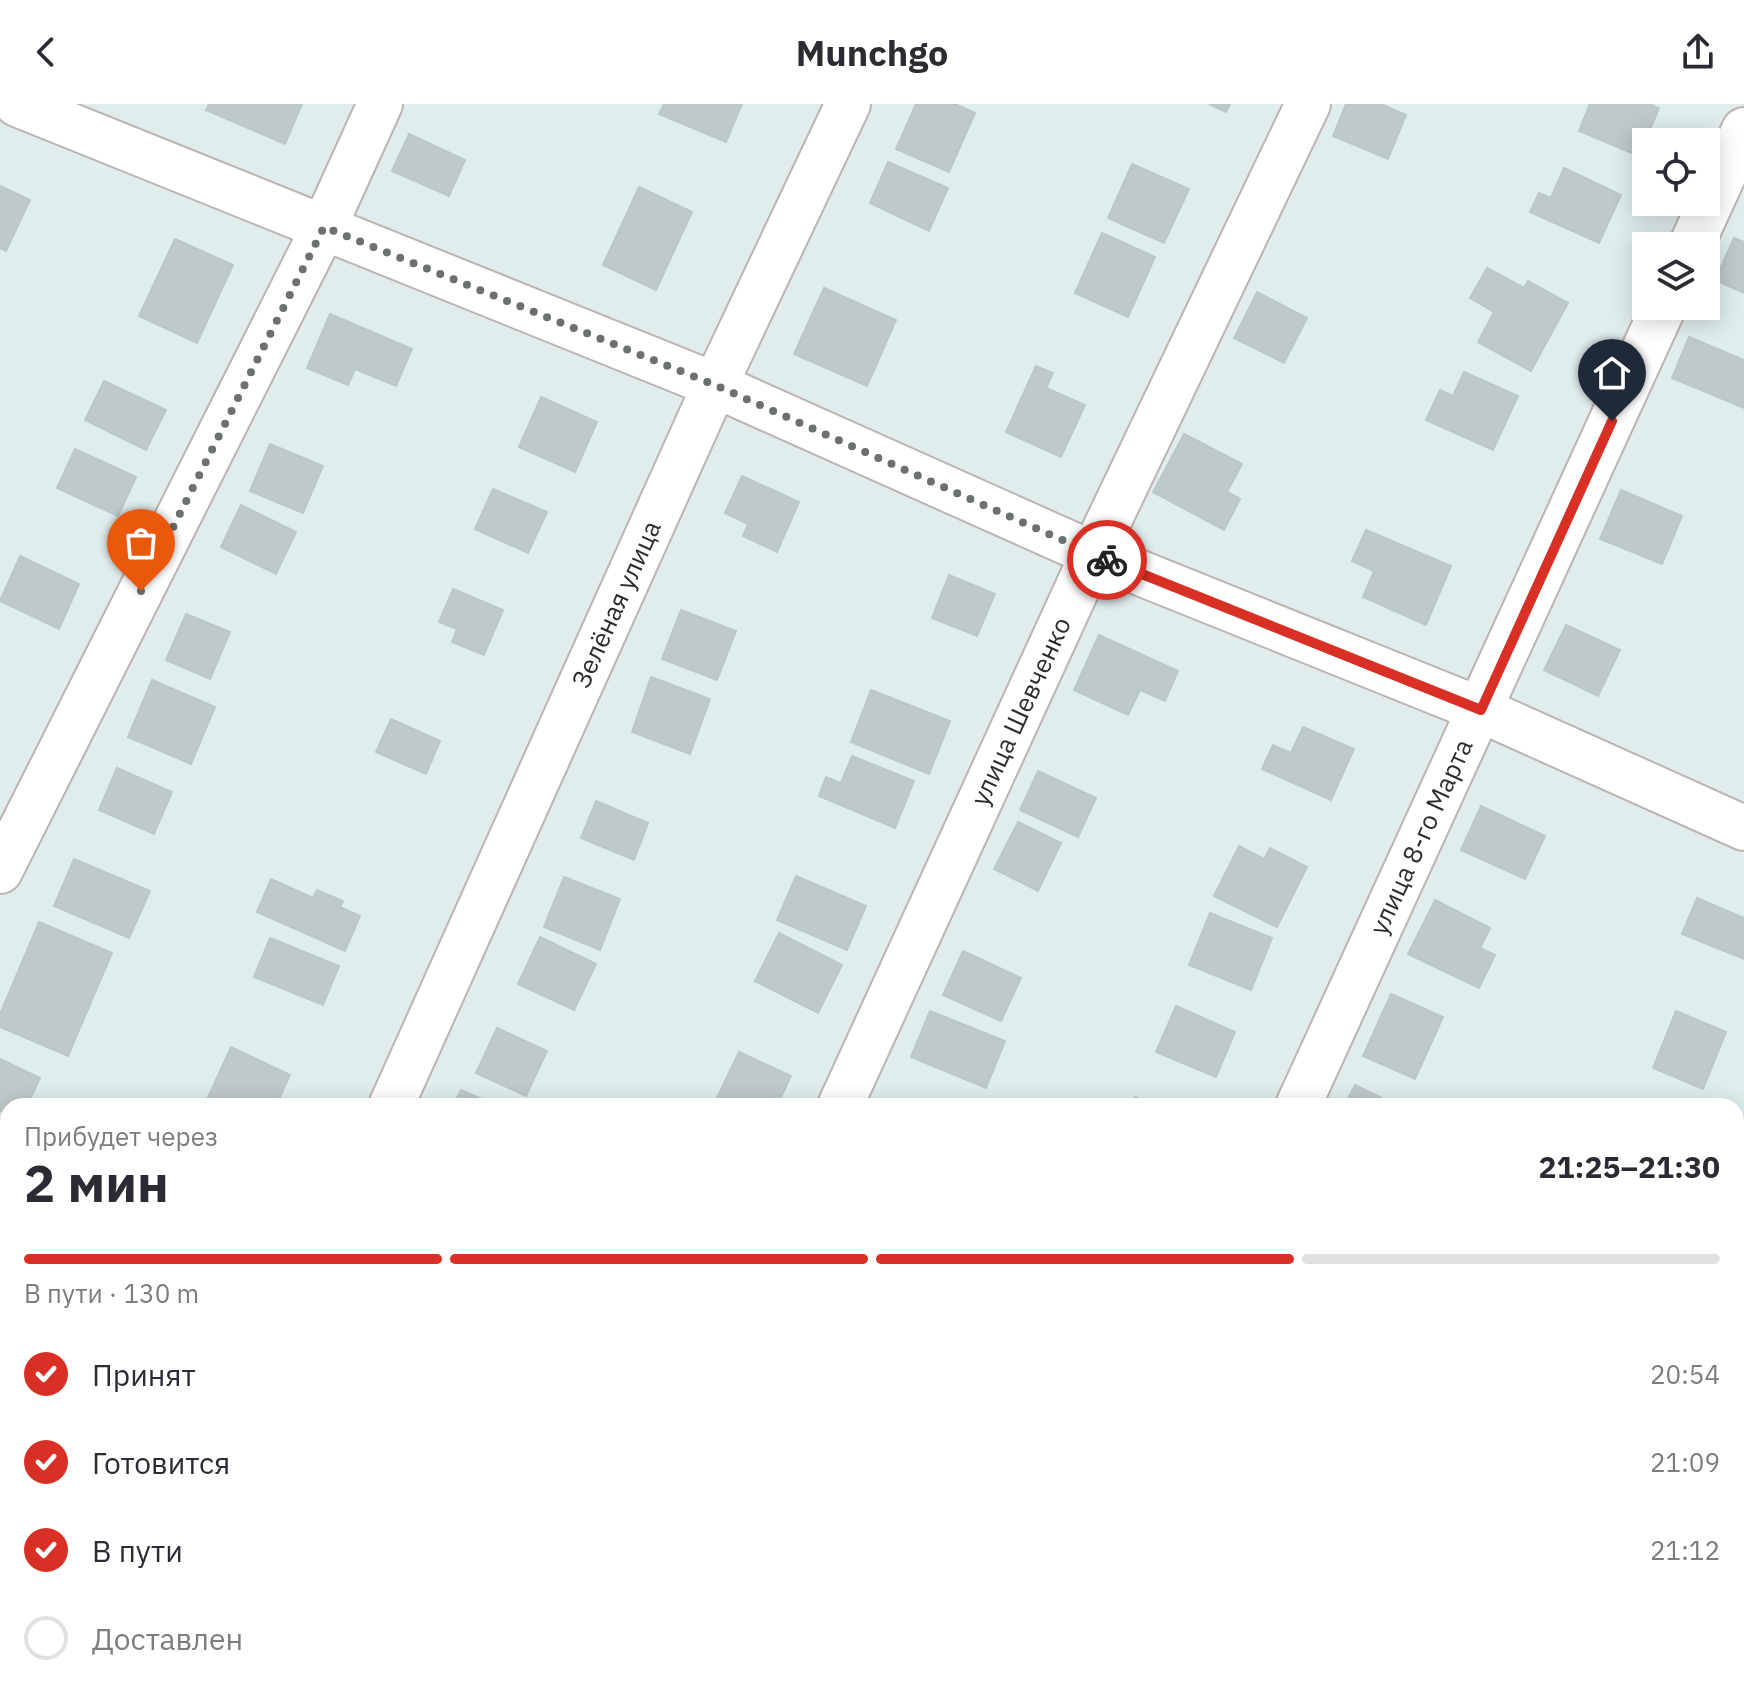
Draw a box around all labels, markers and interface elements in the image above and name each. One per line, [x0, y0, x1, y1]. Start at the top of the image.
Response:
text: Munchgo [796, 29, 948, 76]
icon: back [24, 30, 68, 74]
icon: share [1676, 30, 1720, 74]
map controls [1632, 128, 1720, 320]
button: locate [1632, 128, 1720, 216]
button: layers [1632, 232, 1720, 320]
pin [1578, 339, 1646, 421]
icon: home [1590, 351, 1634, 395]
pin [107, 509, 175, 591]
street label: Зелёная улица [563, 515, 668, 693]
courier [1067, 520, 1147, 600]
icon: bag [119, 521, 163, 565]
icon: bike [1085, 538, 1129, 582]
street label: улица Шевченко [962, 611, 1078, 811]
street label: улица 8-го Марта [1361, 733, 1480, 940]
text: Прибудет через [24, 1119, 218, 1153]
text: 21:25–21:30 [1539, 1147, 1720, 1186]
text: 2 мин [24, 1149, 169, 1216]
text: В пути · 130 m [24, 1276, 199, 1310]
icon: check [24, 1352, 68, 1396]
text: Принят [92, 1355, 196, 1394]
text: 20:54 [1650, 1357, 1720, 1391]
icon: check [24, 1440, 68, 1484]
text: Готовится [92, 1443, 230, 1482]
text: 21:09 [1650, 1445, 1720, 1479]
icon: check [24, 1528, 68, 1572]
text: В пути [92, 1531, 183, 1570]
text: 21:12 [1650, 1533, 1720, 1567]
text: Доставлен [92, 1619, 243, 1658]

